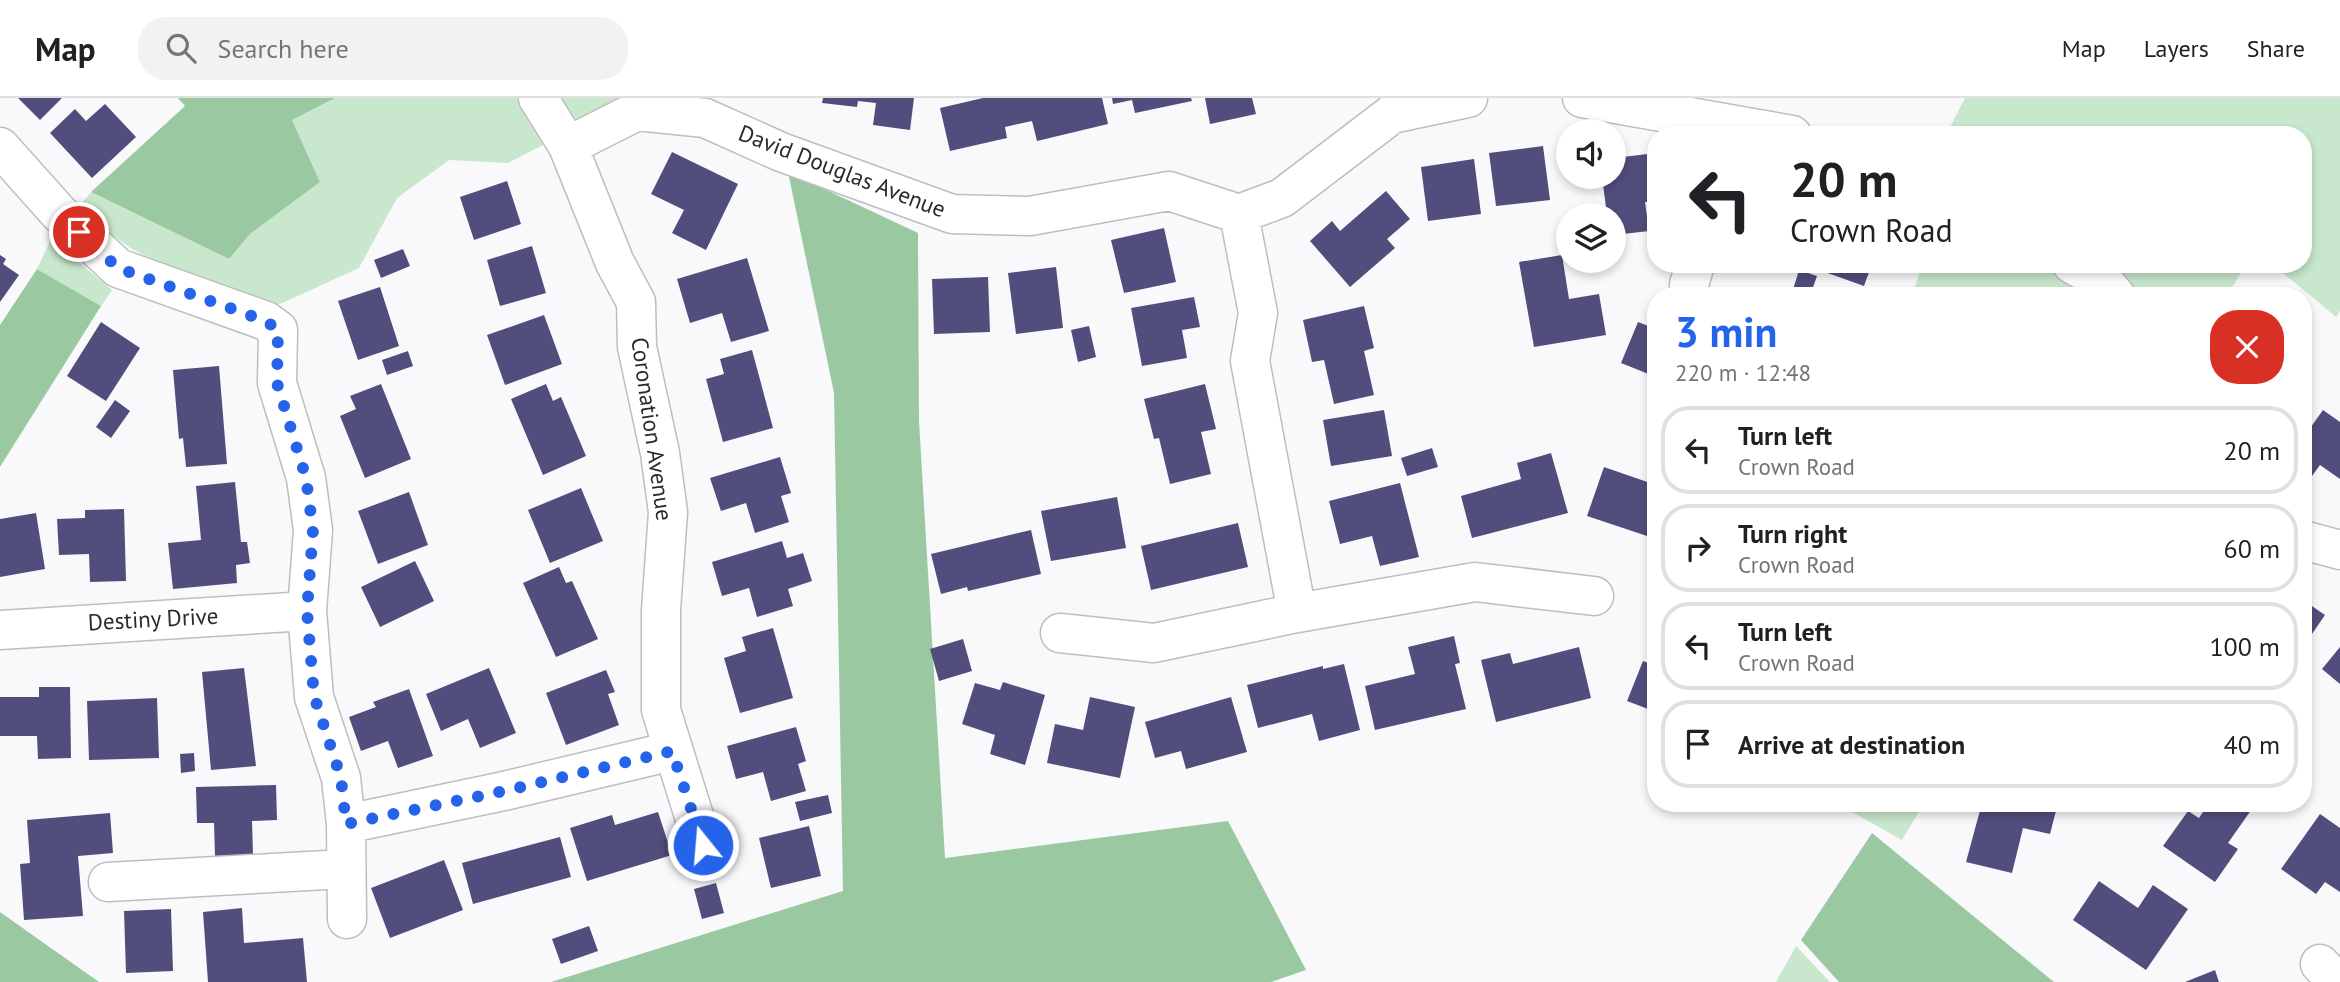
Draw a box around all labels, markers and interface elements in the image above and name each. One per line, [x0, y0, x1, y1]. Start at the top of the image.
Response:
search box [138, 17, 628, 80]
text: Map [35, 27, 96, 70]
icon: search [162, 29, 200, 67]
text: Search here [218, 32, 349, 65]
text: Map [2062, 33, 2106, 64]
text: Layers [2144, 33, 2209, 64]
text: Share [2247, 33, 2305, 64]
street label: David Douglas Avenue [735, 118, 950, 223]
map controls [1556, 119, 1626, 273]
button: sound [1556, 119, 1626, 189]
text: 20 m [1790, 147, 1897, 211]
icon: left [1675, 154, 1766, 245]
pin [49, 202, 109, 262]
button: layers [1556, 203, 1626, 273]
text: Crown Road [1790, 209, 1953, 251]
icon: arrive [60, 213, 98, 251]
text: 3 min [1675, 304, 1777, 359]
button: close [2210, 310, 2284, 384]
street label: Coronation Avenue [625, 335, 680, 523]
text: 220 m · 12:48 [1675, 358, 1811, 387]
text: Turn left [1738, 419, 1832, 452]
icon: left [1679, 431, 1717, 469]
text: 20 m [2224, 434, 2280, 467]
text: Crown Road [1738, 452, 1855, 481]
text: Turn right [1738, 517, 1847, 550]
icon: right [1679, 529, 1717, 567]
text: 60 m [2224, 532, 2280, 565]
text: Crown Road [1738, 550, 1855, 579]
street label: Destiny Drive [87, 601, 219, 636]
text: Turn left [1738, 615, 1832, 648]
icon: left [1679, 627, 1717, 665]
text: 100 m [2209, 630, 2280, 663]
text: Crown Road [1738, 648, 1855, 677]
icon: arrive [1679, 725, 1717, 763]
text: Arrive at destination [1738, 728, 1965, 761]
text: 40 m [2224, 728, 2280, 761]
position arrow [666, 808, 740, 882]

